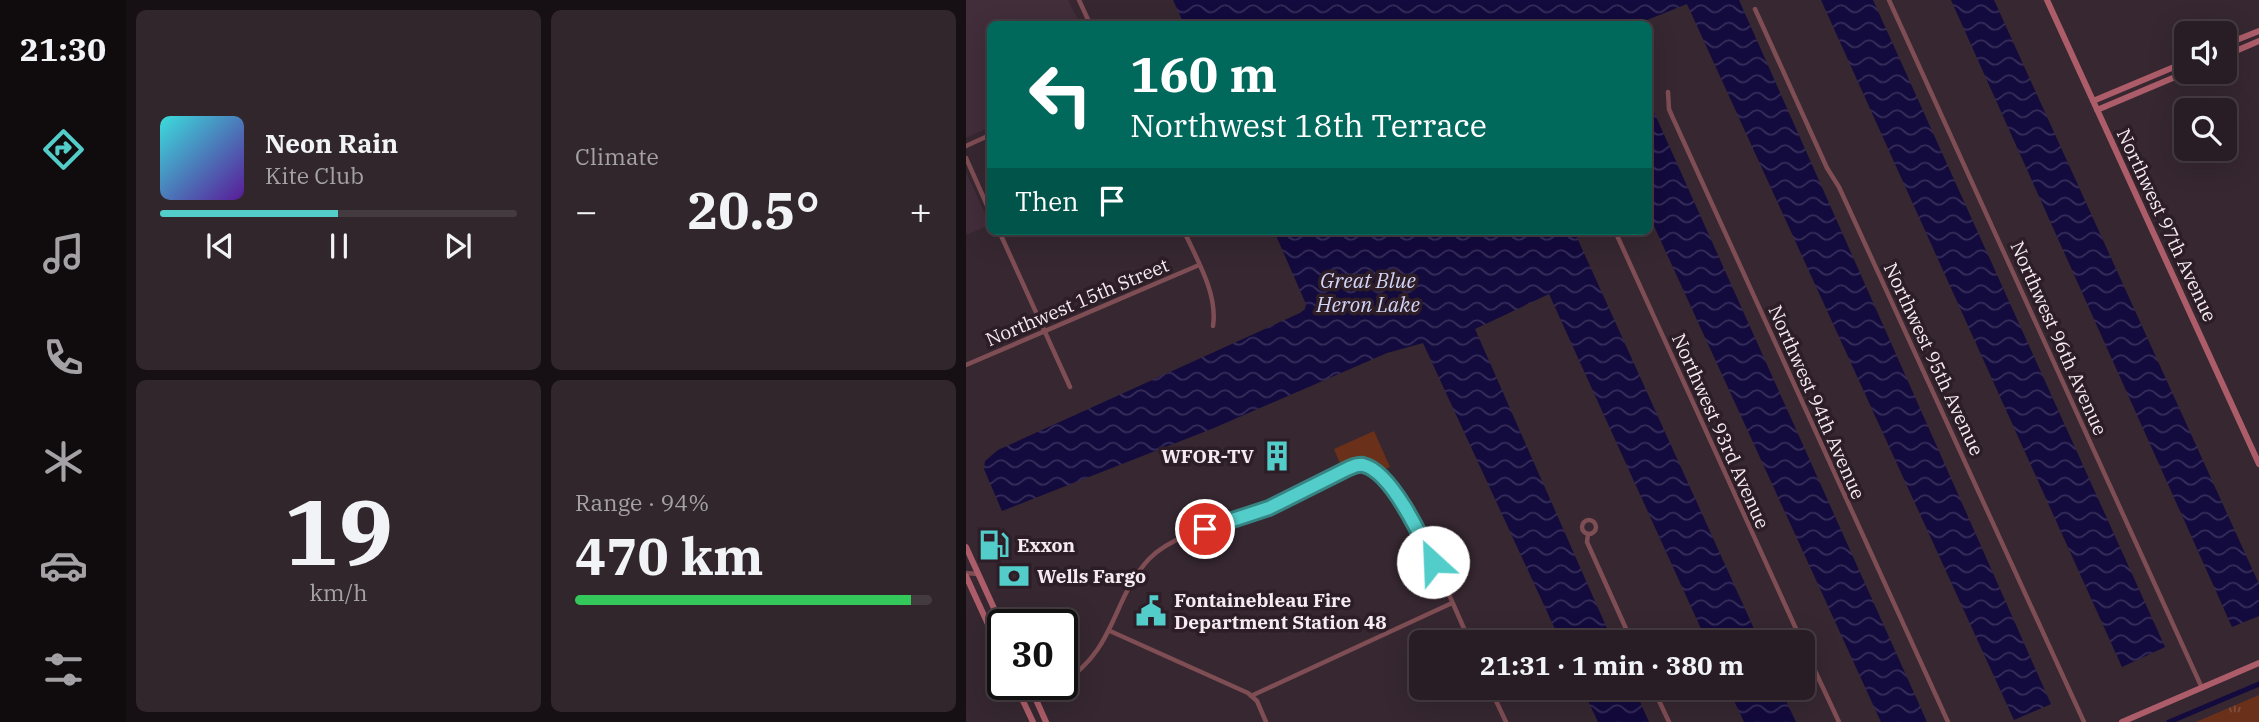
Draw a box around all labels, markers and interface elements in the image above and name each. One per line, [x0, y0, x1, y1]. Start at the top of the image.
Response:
map controls [2174, 21, 2237, 161]
button: sound [2174, 21, 2237, 84]
text: 21:30 [20, 28, 106, 70]
text: 160 m [1130, 42, 1277, 105]
icon: left [1015, 49, 1106, 140]
button: search [2174, 98, 2237, 161]
text: Northwest 18th Terrace [1130, 104, 1487, 146]
icon: directions [39, 125, 88, 174]
street label: Northwest 97th Avenue [2112, 125, 2222, 325]
text: Neon Rain [265, 126, 398, 160]
text: Climate [575, 141, 659, 171]
text: Kite Club [265, 160, 364, 190]
text: 20.5° [687, 176, 820, 243]
icon: arrive [1093, 182, 1131, 220]
text: Then [1015, 184, 1079, 218]
text: − [575, 186, 598, 235]
text: + [909, 186, 932, 235]
icon: previous [201, 227, 239, 265]
icon: pause [320, 227, 358, 265]
icon: next [439, 227, 477, 265]
icon: music [39, 229, 88, 278]
street label: Northwest 96th Avenue [2005, 237, 2113, 439]
street label: Northwest 15th Street [982, 252, 1172, 351]
street label: Northwest 95th Avenue [1879, 259, 1989, 459]
water label: Great Blue Heron Lake [1315, 266, 1420, 318]
street label: Northwest 94th Avenue [1763, 301, 1871, 503]
street label: Northwest 93rd Avenue [1667, 330, 1775, 532]
icon: phone [39, 333, 88, 382]
icon: climate [39, 437, 88, 486]
building icon: WFOR-TV [1260, 439, 1294, 473]
place label: WFOR-TV [1161, 444, 1254, 468]
text: 19 [284, 472, 393, 590]
text: Range · 94% [575, 487, 709, 517]
pin [1175, 499, 1235, 559]
icon: arrive [1186, 510, 1224, 548]
text: 470 km [575, 522, 764, 589]
position arrow [1396, 525, 1470, 599]
fuel station icon: Exxon [977, 528, 1011, 562]
place label: Exxon [1017, 533, 1076, 557]
icon: car [39, 541, 88, 590]
bank icon: Wells Fargo [997, 559, 1031, 593]
place label: Wells Fargo [1037, 564, 1146, 588]
text: km/h [309, 577, 368, 607]
place label: Fontainebleau Fire Department Station 48 [1174, 588, 1387, 634]
public building icon: Fontainebleau Fire Department Station 48 [1134, 594, 1168, 628]
speed limit sign: 30 [987, 609, 1078, 700]
icon: filters [39, 645, 88, 694]
text: 21:31 · 1 min · 380 m [1480, 648, 1744, 682]

